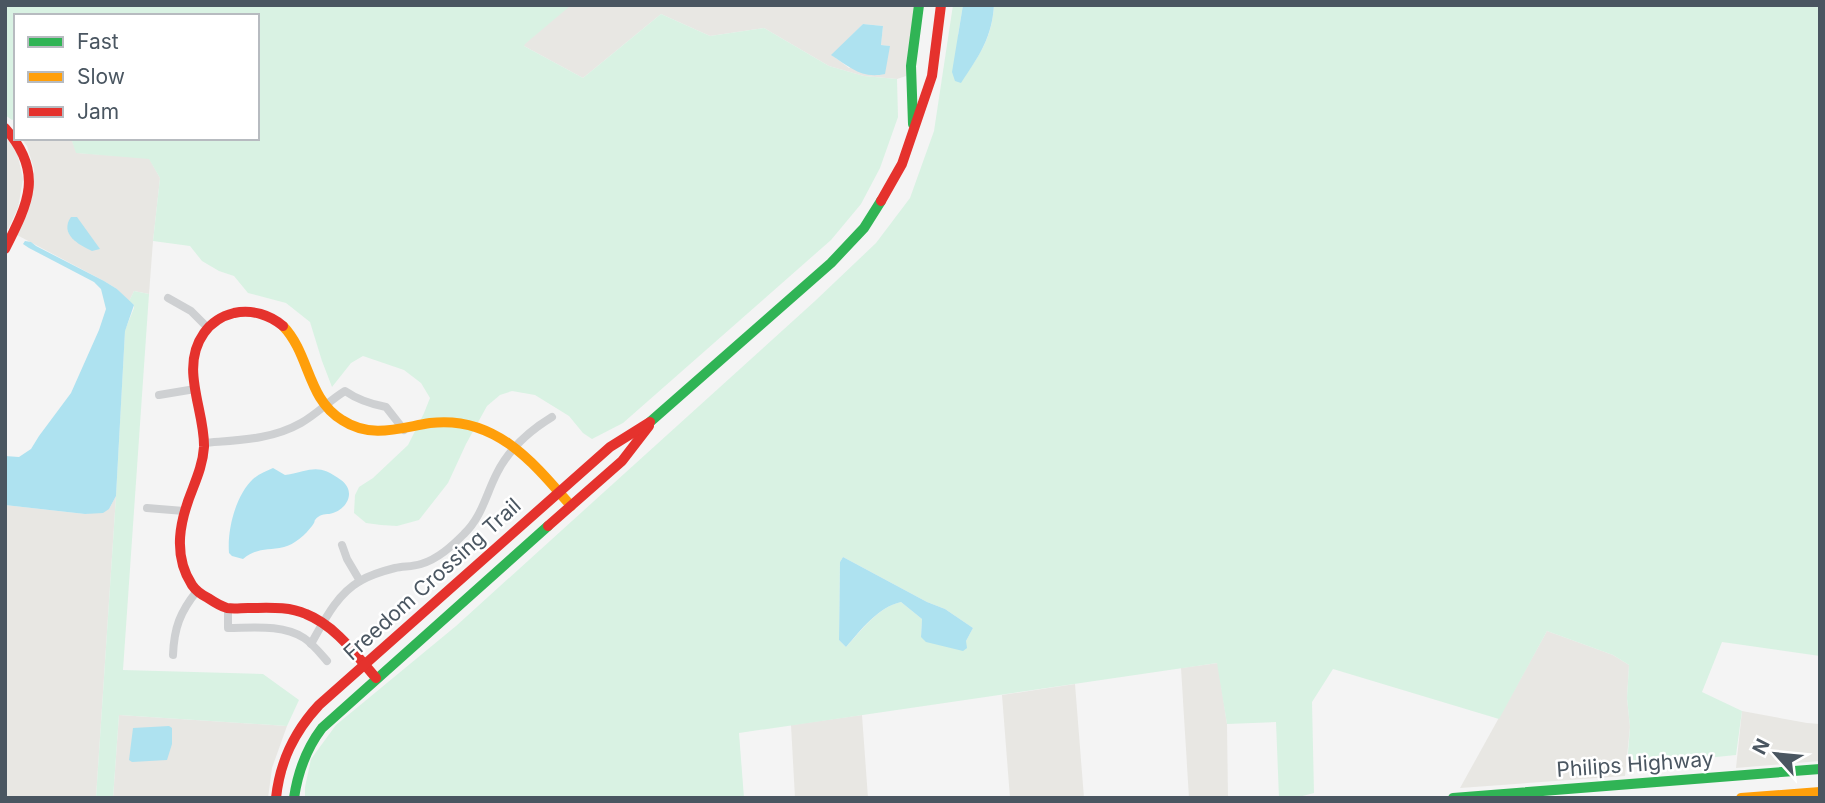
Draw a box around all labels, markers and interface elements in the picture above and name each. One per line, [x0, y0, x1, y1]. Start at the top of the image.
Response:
legend [14, 14, 259, 140]
text: Fast [77, 29, 119, 54]
text: Slow [77, 64, 125, 89]
text: Jam [77, 99, 119, 124]
street label: Freedom Crossing Trail [338, 493, 526, 665]
north arrow [1741, 719, 1811, 789]
text: N [1748, 735, 1775, 758]
street label: Philips Highway [1556, 746, 1715, 782]

